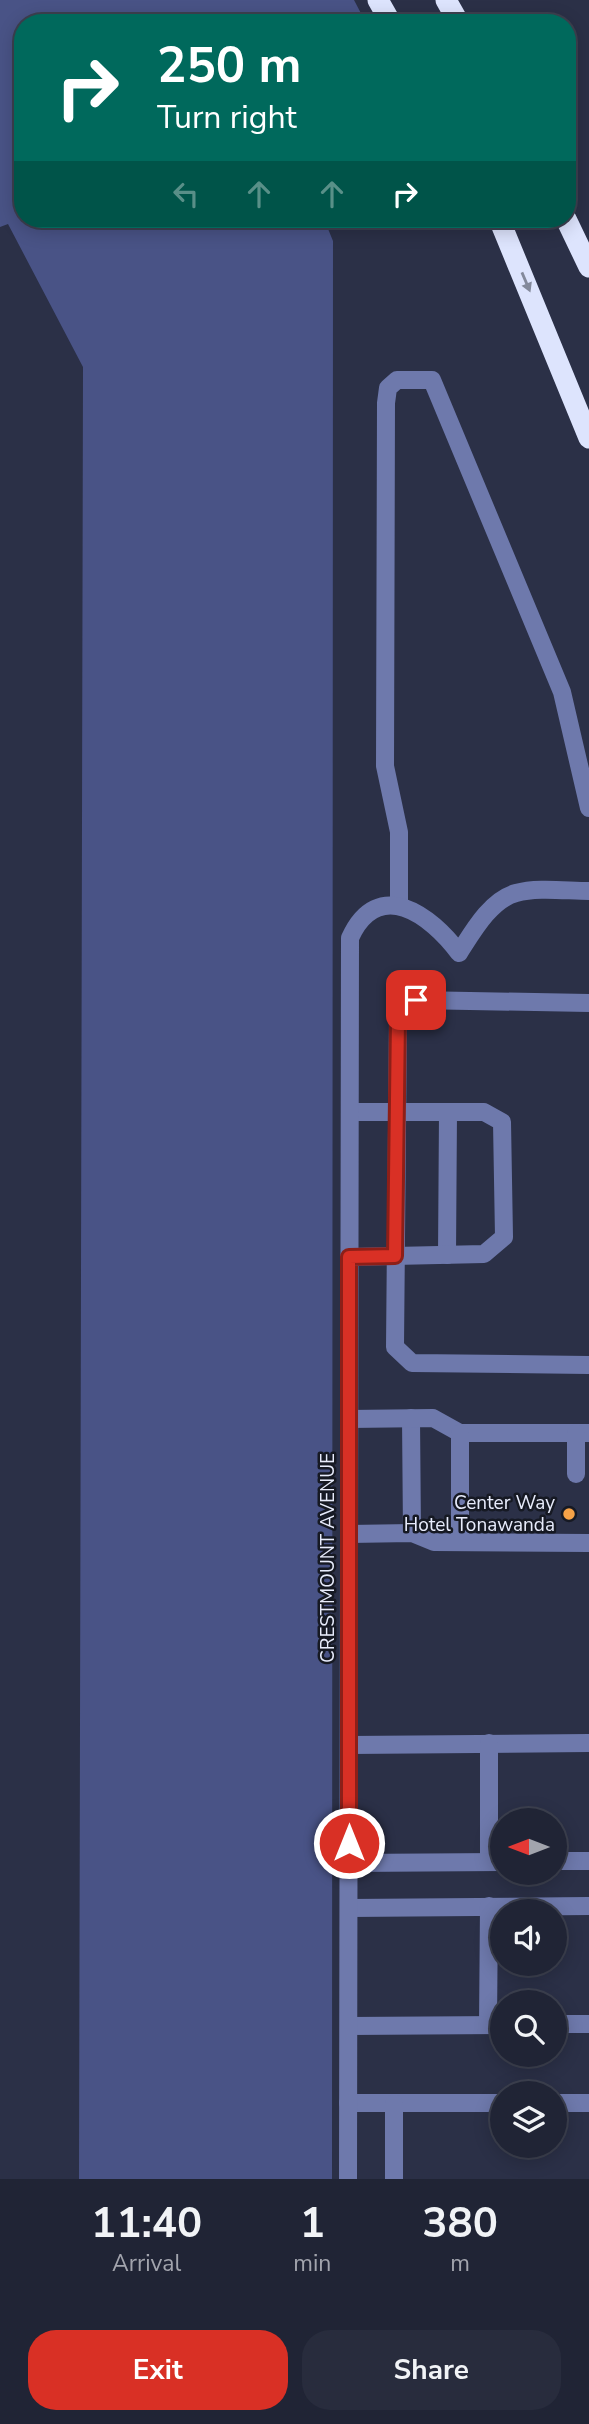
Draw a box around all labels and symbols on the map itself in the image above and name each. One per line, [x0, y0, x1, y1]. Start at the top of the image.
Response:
one-way arrow [520, 271, 531, 292]
pin [386, 970, 446, 1030]
street label: CRESTMOUNT AVENUE [315, 1453, 341, 1663]
place label: Center Way Hotel Tonawanda [404, 1490, 555, 1538]
marker: Center Way Hotel Tonawanda [561, 1506, 577, 1522]
position arrow [312, 1806, 386, 1880]
north arrow [490, 1808, 567, 1885]

